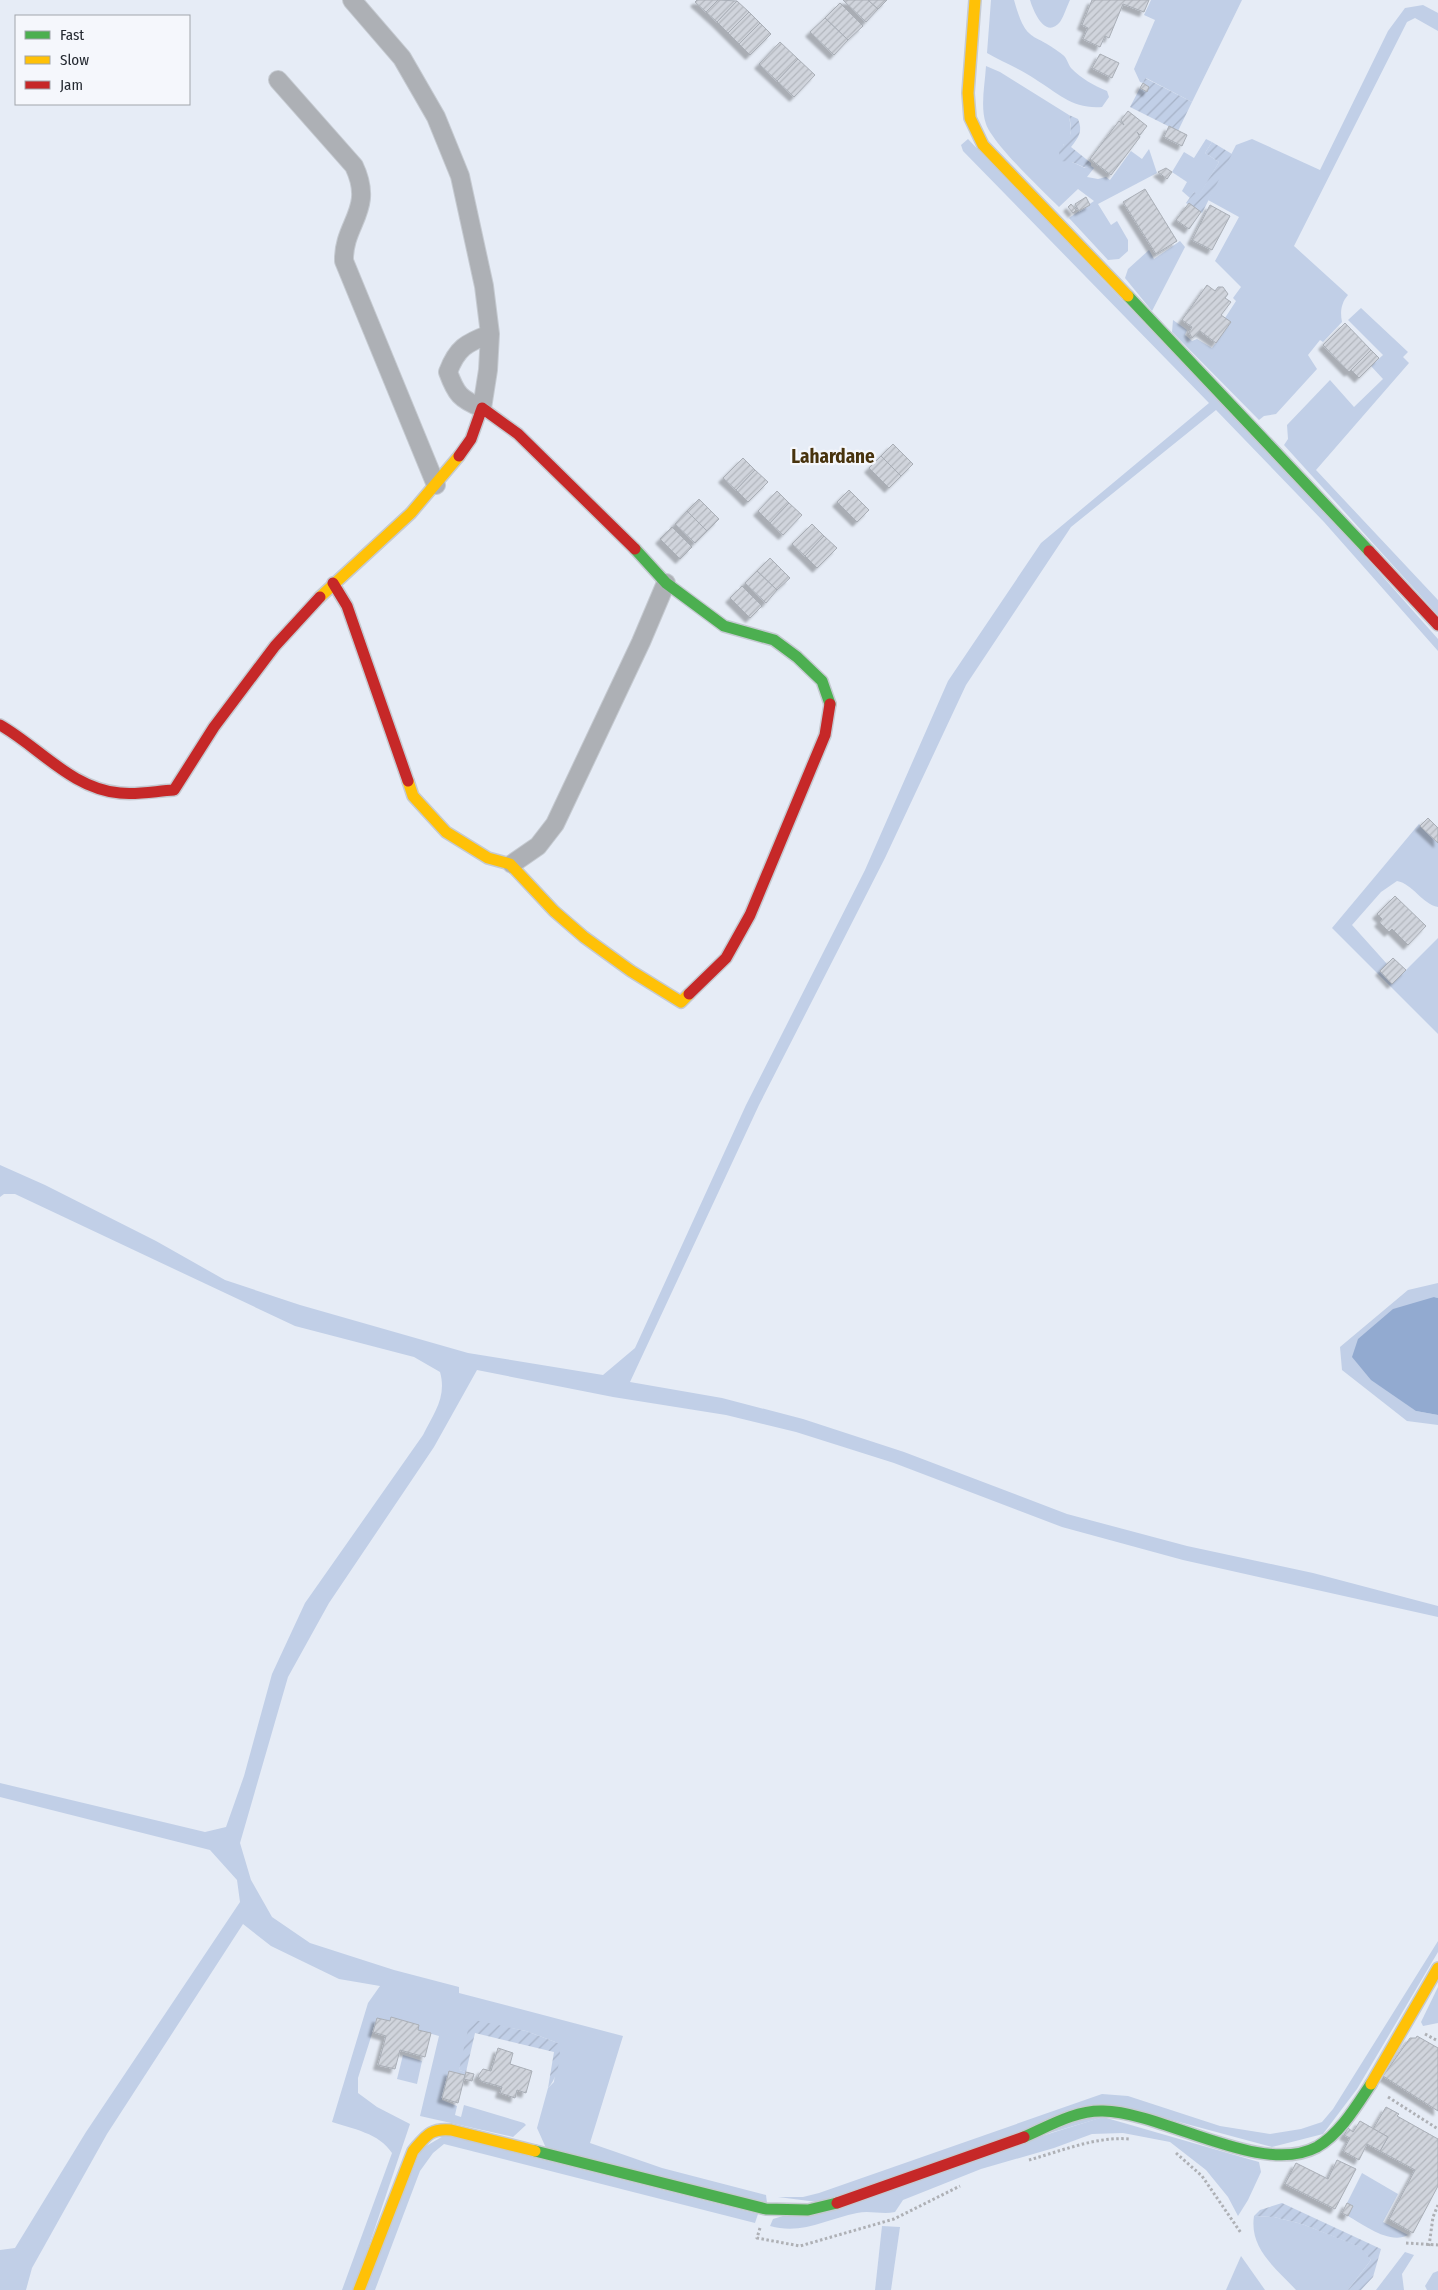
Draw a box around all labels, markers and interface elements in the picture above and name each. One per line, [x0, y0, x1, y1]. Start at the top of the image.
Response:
legend [15, 15, 190, 105]
text: Fast [60, 26, 84, 44]
text: Slow [60, 51, 89, 69]
text: Jam [60, 76, 83, 94]
district label: Lahardane [791, 445, 875, 468]

